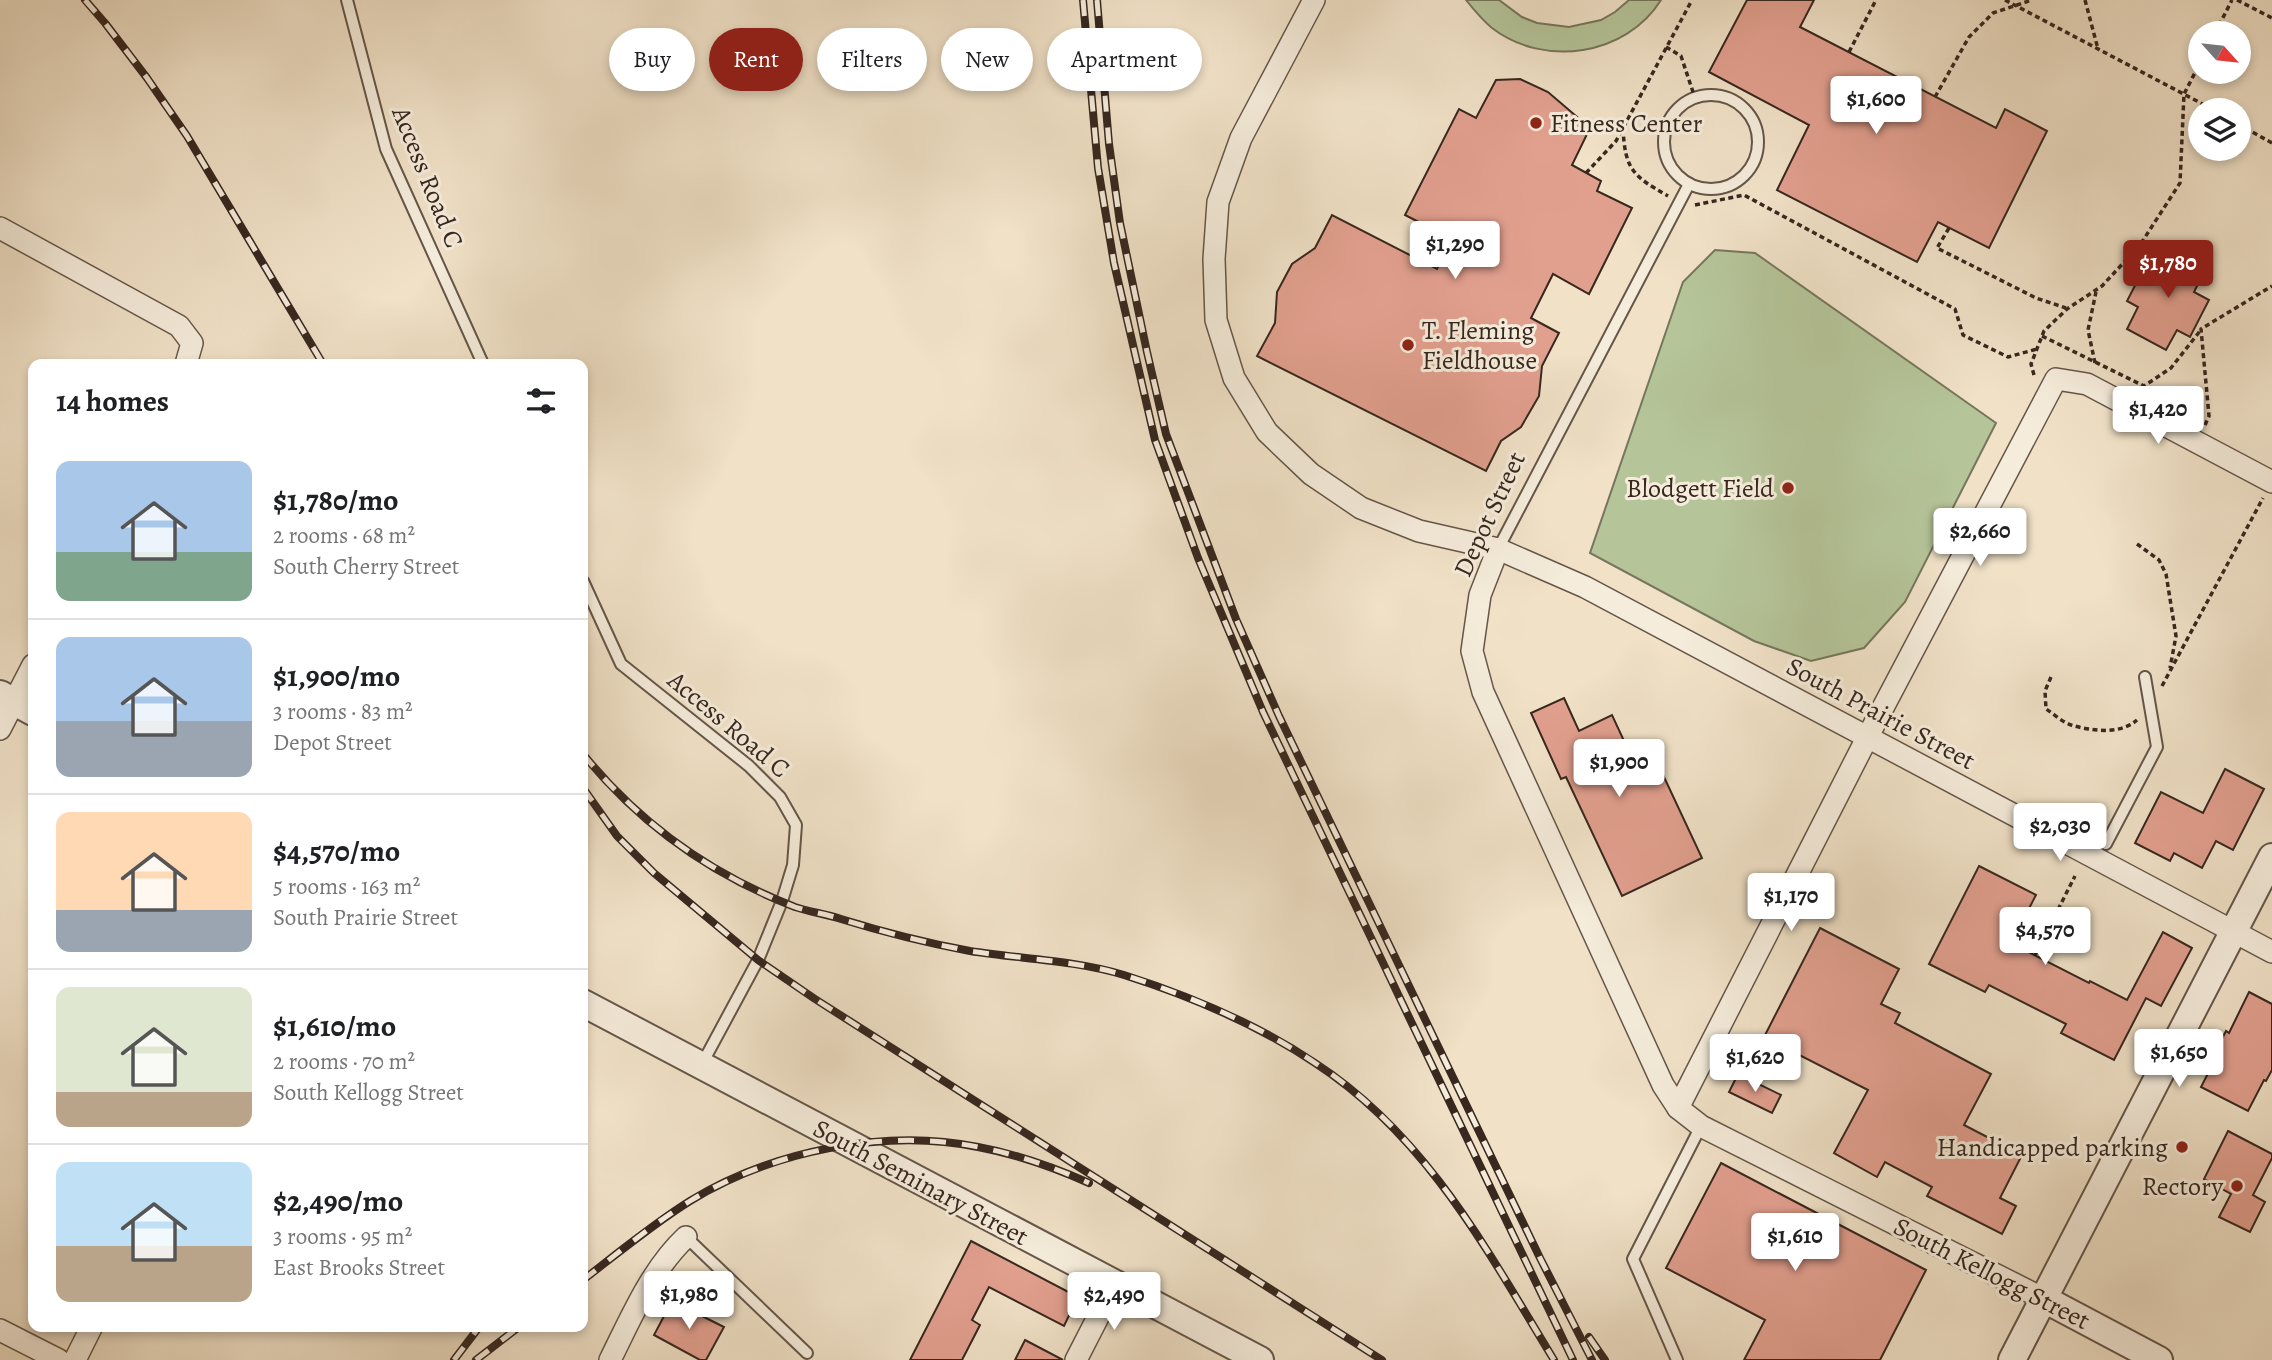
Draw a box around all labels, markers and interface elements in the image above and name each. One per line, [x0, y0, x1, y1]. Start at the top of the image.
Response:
north arrow [2188, 21, 2250, 84]
map controls [2188, 21, 2251, 161]
chip: Buy [609, 28, 695, 91]
chip: Rent [709, 28, 803, 91]
chip: Filters [817, 28, 927, 91]
chip: New [941, 28, 1033, 91]
chip: Apartment [1047, 28, 1202, 91]
pin: $1,600 [1819, 76, 1933, 136]
text: $1,600 [1846, 83, 1906, 114]
button: layers [2188, 98, 2251, 161]
street label: Access Road C [383, 100, 472, 253]
place label: Fitness Center [1550, 106, 1703, 141]
marker: Fitness Center [1528, 115, 1544, 131]
pin: $1,290 [1398, 222, 1512, 281]
text: $1,290 [1426, 228, 1484, 259]
pin: $1,780 [2111, 240, 2225, 300]
text: $1,780 [2139, 247, 2197, 278]
place label: T. Fleming Fieldhouse [1422, 313, 1537, 378]
marker: T. Fleming Fieldhouse [1400, 337, 1416, 353]
text: 14 homes [56, 381, 169, 421]
icon: filters [522, 382, 560, 420]
pin: $1,420 [2101, 386, 2215, 446]
text: $1,420 [2129, 393, 2187, 424]
street label: Depot Street [1445, 446, 1534, 582]
place label: Blodgett Field [1626, 471, 1774, 506]
text: $1,780/mo [273, 480, 399, 520]
marker: Blodgett Field [1780, 480, 1796, 496]
icon: home [112, 489, 196, 573]
pin: $2,660 [1923, 508, 2037, 568]
text: $2,660 [1949, 515, 2011, 546]
text: 2 rooms · 68 m² [273, 520, 415, 551]
text: South Cherry Street [273, 551, 459, 582]
street label: South Prairie Street [1780, 649, 1982, 778]
text: $1,900/mo [273, 656, 400, 696]
street label: Access Road C [659, 662, 797, 786]
icon: home [112, 665, 196, 749]
text: 3 rooms · 83 m² [273, 696, 413, 727]
text: Depot Street [273, 727, 392, 758]
pin: $1,900 [1562, 740, 1676, 799]
text: $1,900 [1590, 746, 1648, 777]
pin: $2,030 [2003, 804, 2117, 863]
text: $2,030 [2029, 810, 2091, 841]
text: $4,570/mo [273, 831, 400, 871]
icon: home [112, 840, 196, 924]
text: 5 rooms · 163 m² [273, 871, 420, 902]
pin: $1,170 [1734, 874, 1848, 933]
text: $1,170 [1764, 880, 1818, 911]
text: South Prairie Street [273, 902, 458, 933]
pin: $4,570 [1988, 908, 2102, 967]
text: $4,570 [2016, 914, 2074, 945]
text: $1,610/mo [273, 1006, 396, 1046]
icon: home [112, 1015, 196, 1099]
pin: $1,650 [2122, 1030, 2236, 1089]
pin: $1,620 [1698, 1034, 1812, 1094]
text: $1,650 [2150, 1036, 2208, 1067]
text: $1,620 [1726, 1041, 1784, 1072]
text: 2 rooms · 70 m² [273, 1046, 415, 1077]
text: South Kellogg Street [273, 1077, 464, 1108]
street label: South Seminary Street [807, 1111, 1035, 1254]
place label: Handicapped parking [1937, 1130, 2168, 1165]
marker: Handicapped parking [2174, 1139, 2190, 1155]
place label: Rectory [2142, 1169, 2223, 1204]
marker: Rectory [2229, 1178, 2245, 1194]
text: $2,490/mo [273, 1181, 403, 1221]
icon: home [112, 1190, 196, 1274]
street label: South Kellogg Street [1888, 1209, 2096, 1338]
pin: $1,610 [1738, 1214, 1852, 1273]
text: $1,610 [1767, 1220, 1823, 1251]
text: 3 rooms · 95 m² [273, 1221, 412, 1252]
text: East Brooks Street [273, 1252, 445, 1283]
pin: $1,980 [632, 1272, 746, 1331]
pin: $2,490 [1057, 1272, 1171, 1332]
text: $1,980 [660, 1278, 718, 1309]
text: $2,490 [1083, 1279, 1145, 1310]

